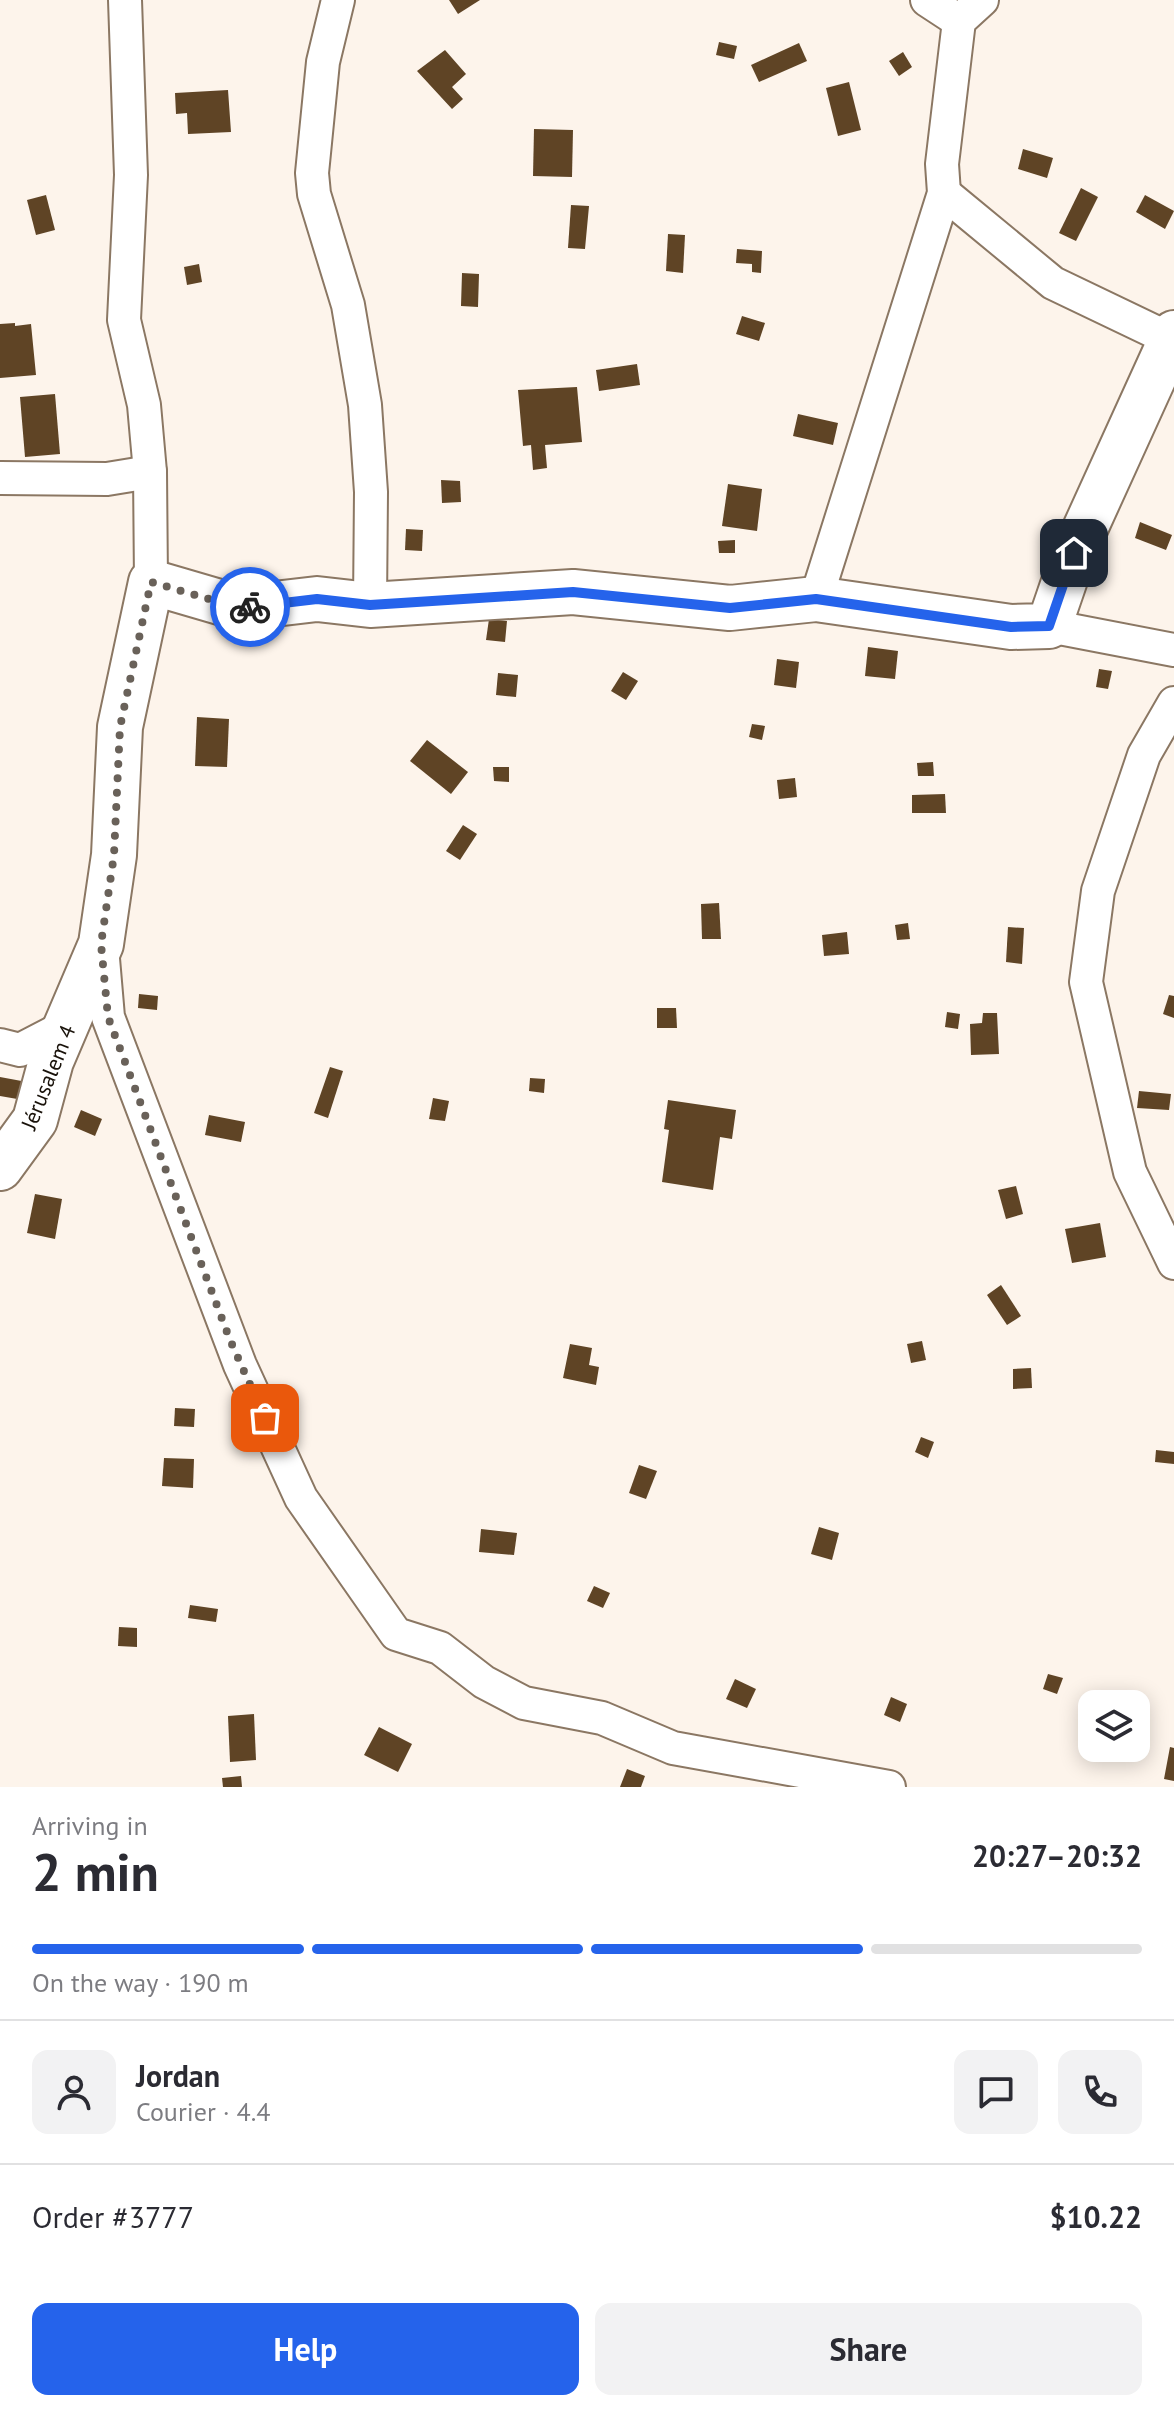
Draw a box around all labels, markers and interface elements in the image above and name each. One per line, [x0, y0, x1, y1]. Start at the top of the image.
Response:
pin [1040, 519, 1108, 587]
icon: home [1052, 531, 1096, 575]
courier [210, 567, 290, 647]
icon: bike [228, 585, 272, 629]
street label: Jérusalem 4 [14, 1021, 82, 1134]
pin [231, 1384, 299, 1452]
icon: bag [243, 1396, 287, 1440]
map controls [1078, 1690, 1150, 1762]
button: layers [1078, 1690, 1150, 1762]
text: Arriving in [32, 1809, 148, 1842]
text: 20:27–20:32 [972, 1836, 1142, 1875]
text: 2 min [32, 1838, 159, 1905]
text: On the way · 190 m [32, 1966, 249, 1999]
button: person [32, 2050, 116, 2134]
button: chat [954, 2050, 1038, 2134]
button: phone [1058, 2050, 1142, 2134]
text: Jordan [136, 2056, 220, 2095]
text: Courier · 4.4 [136, 2095, 270, 2128]
text: Order #3777 [32, 2197, 194, 2236]
text: $10.22 [1050, 2197, 1142, 2236]
button: Help [32, 2303, 579, 2395]
button: Share [595, 2303, 1142, 2395]

